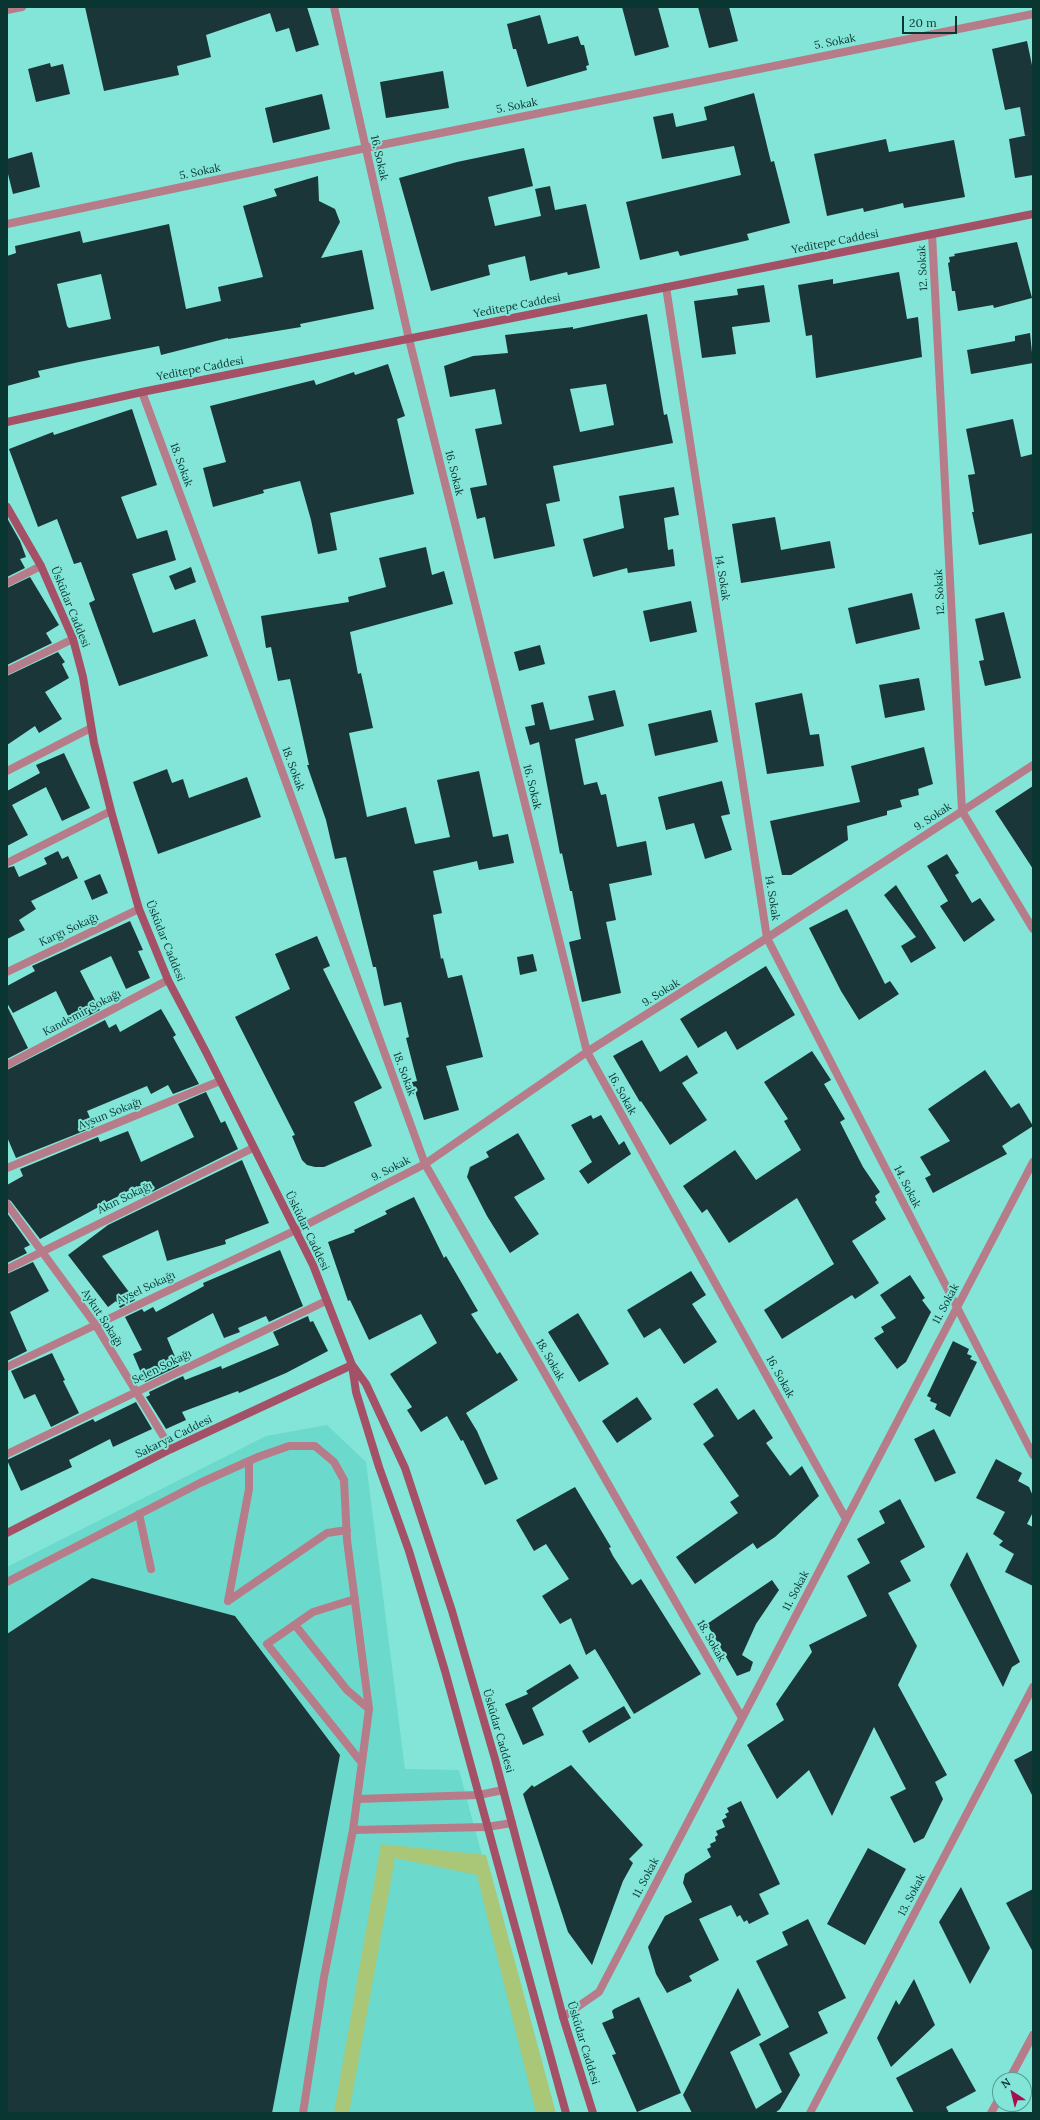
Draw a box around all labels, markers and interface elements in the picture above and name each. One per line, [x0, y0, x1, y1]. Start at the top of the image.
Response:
scale bar [904, 8, 959, 34]
text: 20 m [909, 15, 937, 30]
street label: 5. Sokak [813, 32, 857, 52]
street label: 5. Sokak [495, 96, 539, 116]
street label: 16. Sokak [367, 134, 391, 182]
street label: 5. Sokak [178, 161, 222, 183]
street label: Yeditepe Caddesi [790, 227, 880, 257]
street label: 12. Sokak [915, 245, 931, 291]
street label: Yeditepe Caddesi [472, 291, 562, 321]
street label: Yeditepe Caddesi [155, 354, 245, 384]
street label: 18. Sokak [167, 441, 195, 489]
street label: 16. Sokak [442, 449, 466, 497]
street label: 14. Sokak [712, 554, 732, 602]
street label: Üsküdar Caddesi [48, 565, 92, 649]
street label: 12. Sokak [932, 569, 948, 615]
street label: 18. Sokak [279, 745, 307, 793]
street label: 16. Sokak [520, 763, 544, 811]
street label: 9. Sokak [912, 800, 954, 834]
street label: 14. Sokak [762, 874, 782, 922]
street label: Üsküdar Caddesi [143, 899, 187, 983]
street label: Kargı Sokağı [37, 911, 101, 949]
street label: 9. Sokak [640, 976, 682, 1010]
street label: Kandemir Sokağı [41, 987, 123, 1039]
street label: 18. Sokak [390, 1050, 418, 1098]
street label: 16. Sokak [605, 1071, 639, 1117]
street label: Aysun Sokağı [76, 1095, 144, 1133]
street label: 9. Sokak [369, 1154, 413, 1184]
street label: 14. Sokak [891, 1164, 923, 1210]
street label: Akın Sokağı [96, 1179, 154, 1217]
street label: Üsküdar Caddesi [282, 1189, 332, 1273]
street label: Aysel Sokağı [115, 1269, 177, 1307]
street label: 11. Sokak [930, 1282, 962, 1326]
street label: Aykut Sokağı [79, 1287, 125, 1349]
street label: 18. Sokak [533, 1337, 567, 1383]
street label: Selen Sokağı [130, 1347, 194, 1387]
street label: 16. Sokak [763, 1354, 797, 1400]
street label: Sakarya Caddesi [134, 1413, 214, 1461]
street label: 11. Sokak [780, 1569, 812, 1613]
street label: 18. Sokak [694, 1618, 728, 1664]
street label: Üsküdar Caddesi [480, 1688, 516, 1774]
street label: 11. Sokak [630, 1856, 662, 1900]
street label: 13. Sokak [895, 1872, 929, 1918]
street label: Üsküdar Caddesi [564, 2000, 602, 2086]
north arrow [992, 2072, 1032, 2112]
text: N [998, 2075, 1013, 2091]

